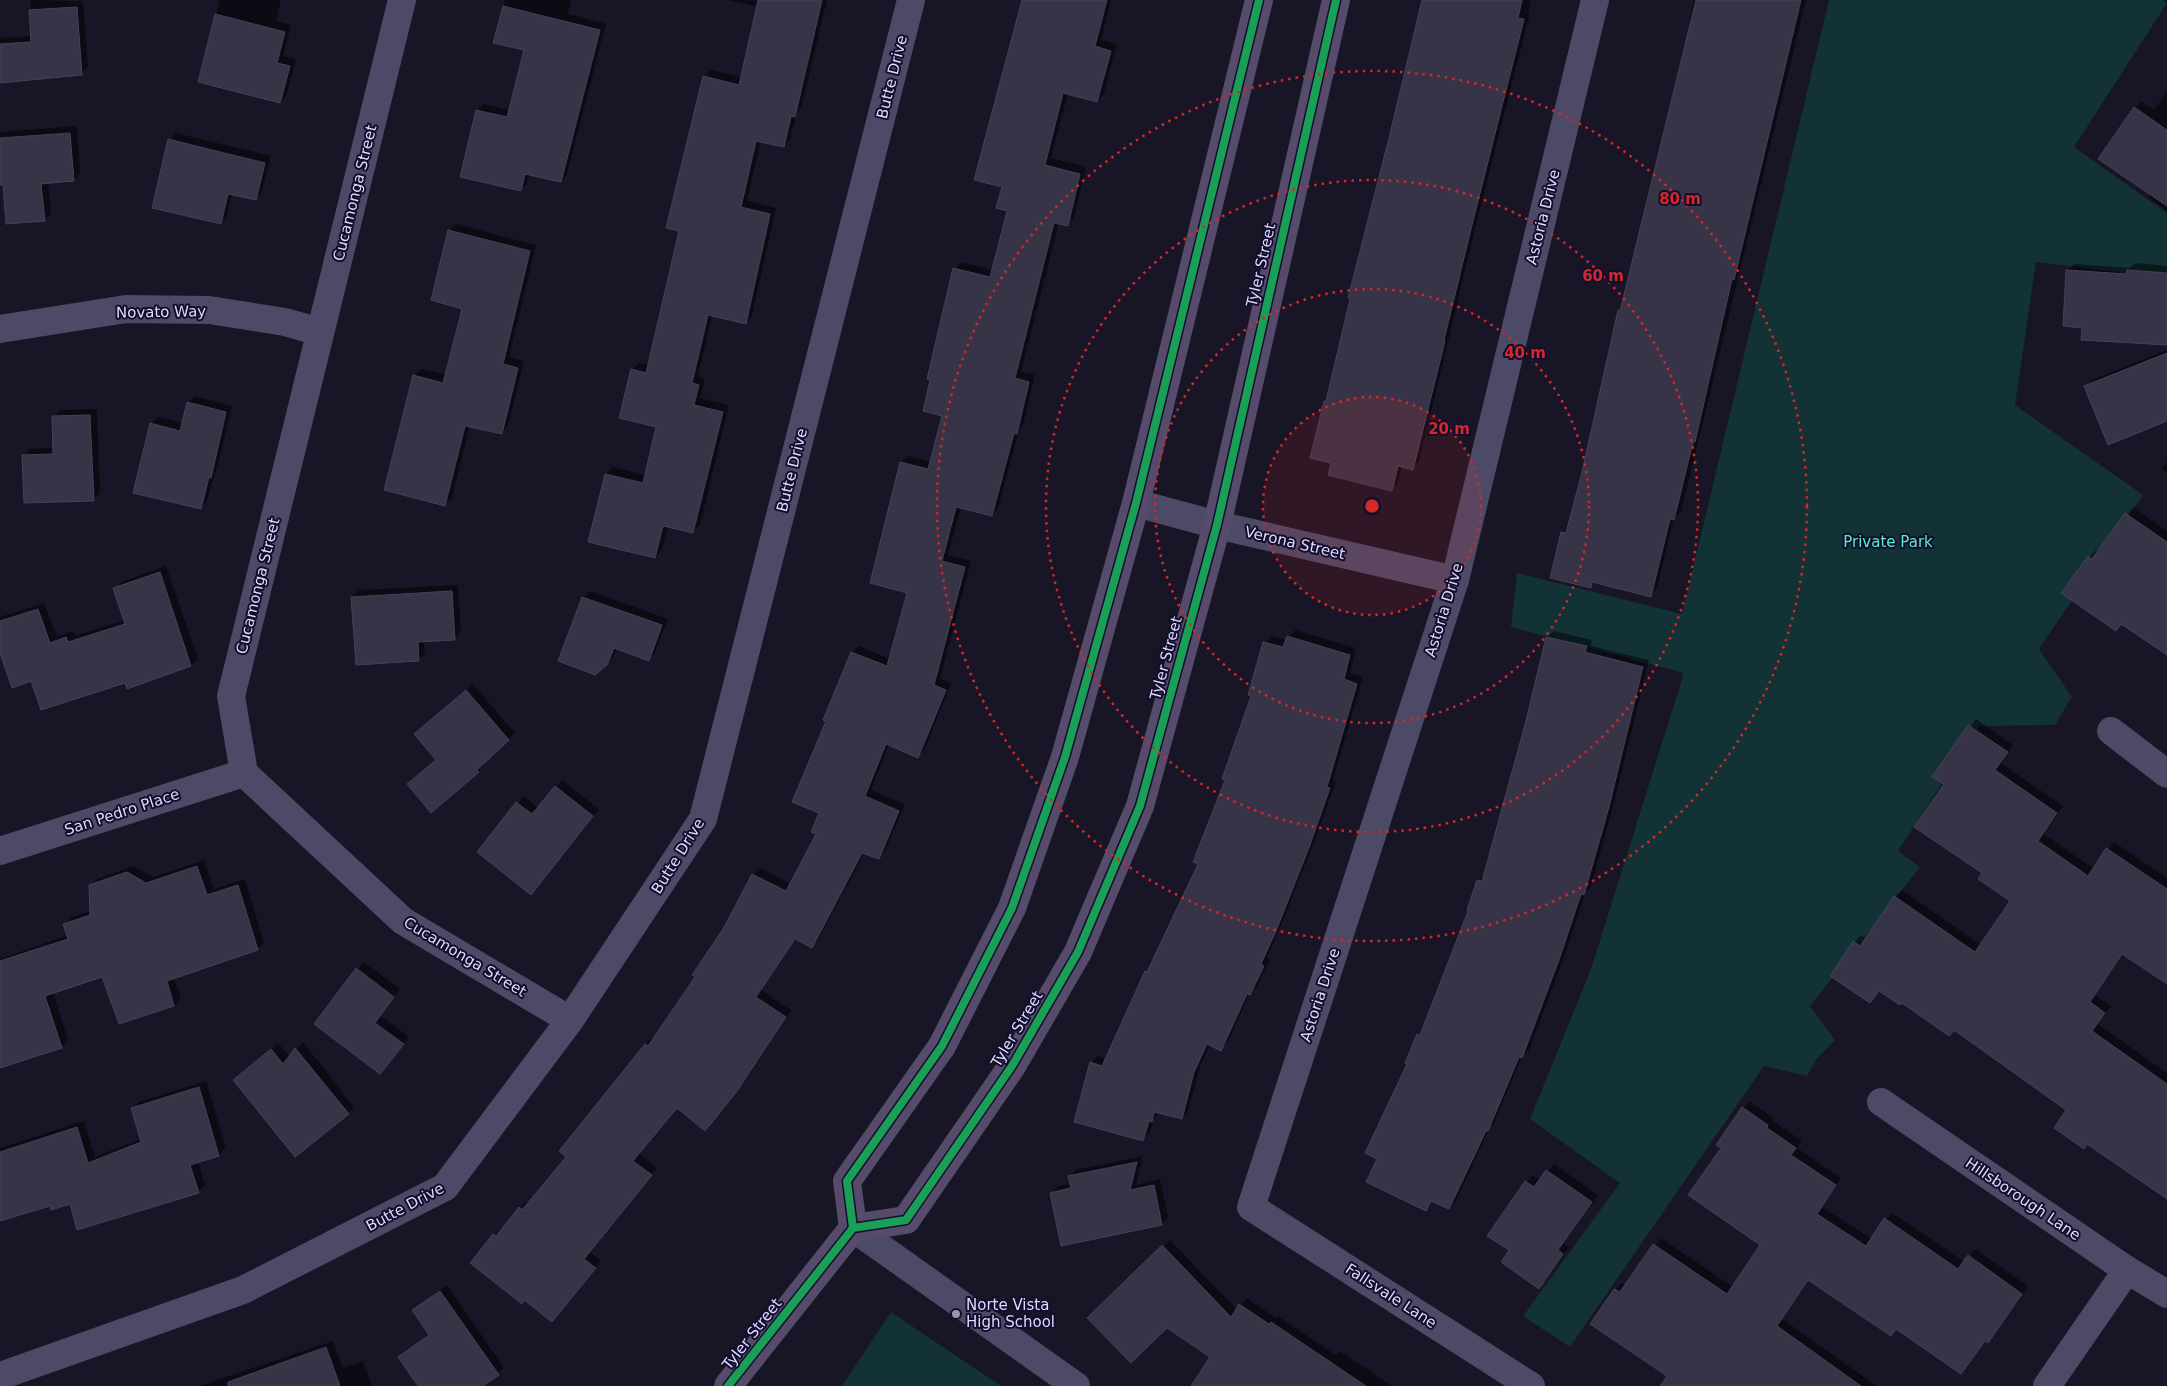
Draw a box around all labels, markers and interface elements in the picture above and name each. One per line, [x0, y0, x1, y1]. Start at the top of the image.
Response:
street label: Butte Drive [873, 33, 911, 121]
street label: Cucamonga Street [329, 123, 381, 263]
street label: Astoria Drive [1522, 168, 1564, 266]
text: 80 m [1659, 190, 1701, 208]
street label: Tyler Street [1242, 221, 1279, 310]
text: 60 m [1582, 267, 1624, 285]
street label: Novato Way [116, 302, 206, 322]
text: 40 m [1504, 344, 1546, 362]
text: 20 m [1428, 420, 1470, 438]
street label: Butte Drive [773, 426, 811, 514]
centre of rings [1363, 497, 1381, 515]
street label: Cucamonga Street [232, 516, 284, 656]
street label: Verona Street [1243, 523, 1347, 563]
park label: Private Park [1843, 533, 1933, 551]
street label: Astoria Drive [1421, 561, 1467, 659]
street label: Tyler Street [1146, 614, 1186, 703]
street label: San Pedro Place [62, 785, 182, 839]
street label: Butte Drive [648, 815, 708, 897]
street label: Cucamonga Street [400, 913, 530, 1001]
street label: Astoria Drive [1296, 946, 1344, 1044]
street label: Tyler Street [987, 988, 1047, 1071]
street label: Hillsborough Lane [1962, 1154, 2084, 1244]
street label: Butte Drive [363, 1179, 447, 1235]
street label: Fallsvale Lane [1342, 1260, 1440, 1332]
street label: Tyler Street [718, 1295, 786, 1374]
place label: Norte Vista High School [966, 1296, 1055, 1331]
marker: Norte Vista High School [950, 1308, 962, 1320]

